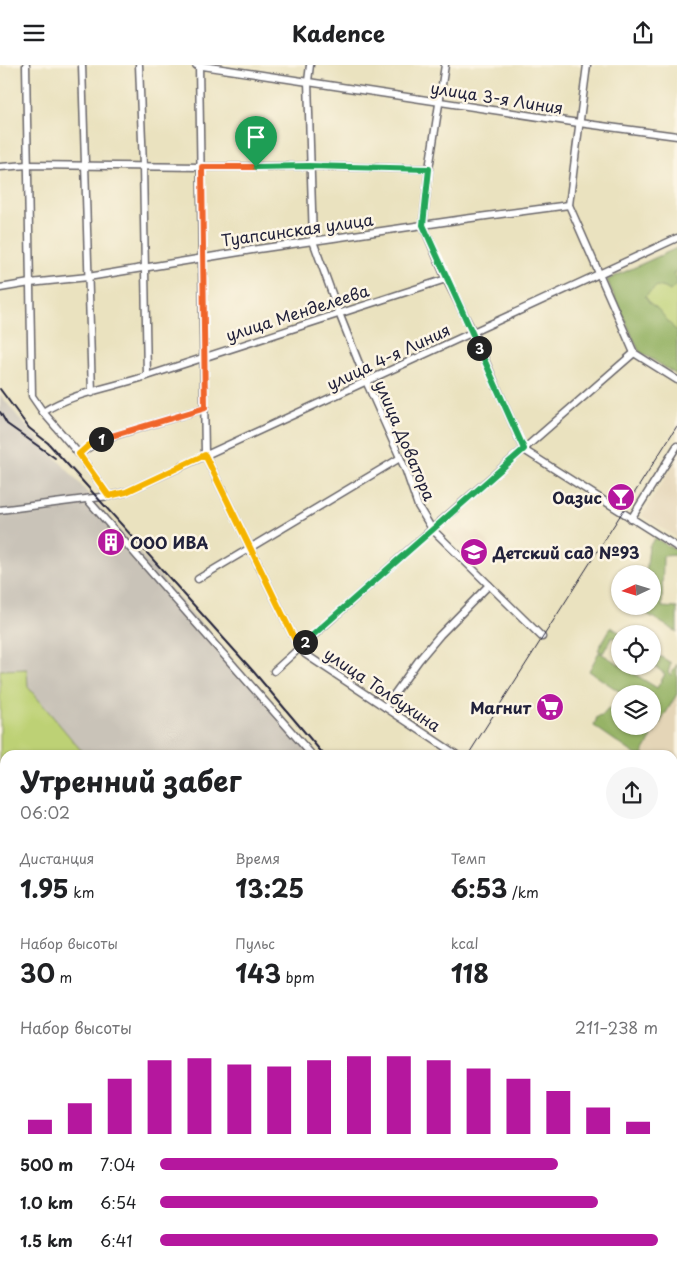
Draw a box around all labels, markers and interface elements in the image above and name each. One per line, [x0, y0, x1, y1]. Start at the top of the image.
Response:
text: Kadence [292, 16, 385, 49]
icon: menu [20, 19, 48, 47]
icon: share [629, 19, 657, 47]
street label: улица 3-я Линия [429, 75, 565, 119]
pin [235, 116, 277, 167]
icon: arrive [242, 123, 270, 151]
street label: Туапсинская улица [219, 206, 375, 252]
street label: улица Менделеева [222, 278, 372, 346]
street label: улица 4-я Линия [322, 317, 454, 395]
pin: 3 [466, 335, 492, 361]
text: 3 [475, 338, 484, 359]
street label: улица Доватора [370, 376, 442, 504]
pin: 1 [88, 427, 114, 451]
text: 1 [98, 429, 105, 450]
bar icon: Оазис [606, 482, 636, 512]
place label: Оазис [552, 485, 602, 509]
building icon: ООО ИВА [96, 527, 126, 557]
place label: ООО ИВА [130, 530, 208, 554]
school or university icon: Детский сад №93 [459, 537, 489, 567]
place label: Детский сад №93 [492, 540, 639, 564]
north arrow [611, 565, 661, 615]
map controls [611, 565, 661, 735]
button: locate [611, 625, 661, 675]
pin: 2 [292, 629, 318, 655]
text: 2 [301, 632, 310, 653]
street label: улица Толбухина [320, 641, 446, 737]
button: layers [611, 685, 661, 735]
supermarket icon: Магнит [535, 692, 565, 722]
place label: Магнит [470, 695, 532, 719]
text: Утренний забег [20, 759, 241, 802]
button: share [606, 767, 658, 819]
text: 06:02 [20, 800, 70, 824]
text: Дистанция [20, 848, 94, 869]
text: Время [235, 848, 280, 869]
text: Темп [451, 848, 486, 869]
text: 1.95 [20, 869, 69, 907]
text: 13:25 [235, 869, 304, 907]
text: 6:53 [451, 869, 507, 907]
text: km [69, 882, 94, 903]
text: /km [507, 882, 539, 903]
text: Набор высоты [20, 933, 118, 954]
text: Пульс [235, 933, 275, 954]
text: kcal [451, 933, 479, 954]
text: 30 [20, 954, 55, 992]
text: 143 [235, 954, 281, 992]
text: 118 [451, 954, 489, 992]
text: m [55, 967, 72, 988]
text: bpm [281, 967, 315, 988]
text: Набор высоты [20, 1015, 132, 1039]
text: 211–238 m [575, 1015, 658, 1039]
text: 500 m [20, 1152, 73, 1176]
text: 7:04 [100, 1152, 136, 1176]
text: 1.0 km [20, 1190, 73, 1214]
text: 6:54 [100, 1190, 137, 1214]
text: 1.5 km [20, 1228, 73, 1252]
text: 6:41 [100, 1228, 133, 1252]

